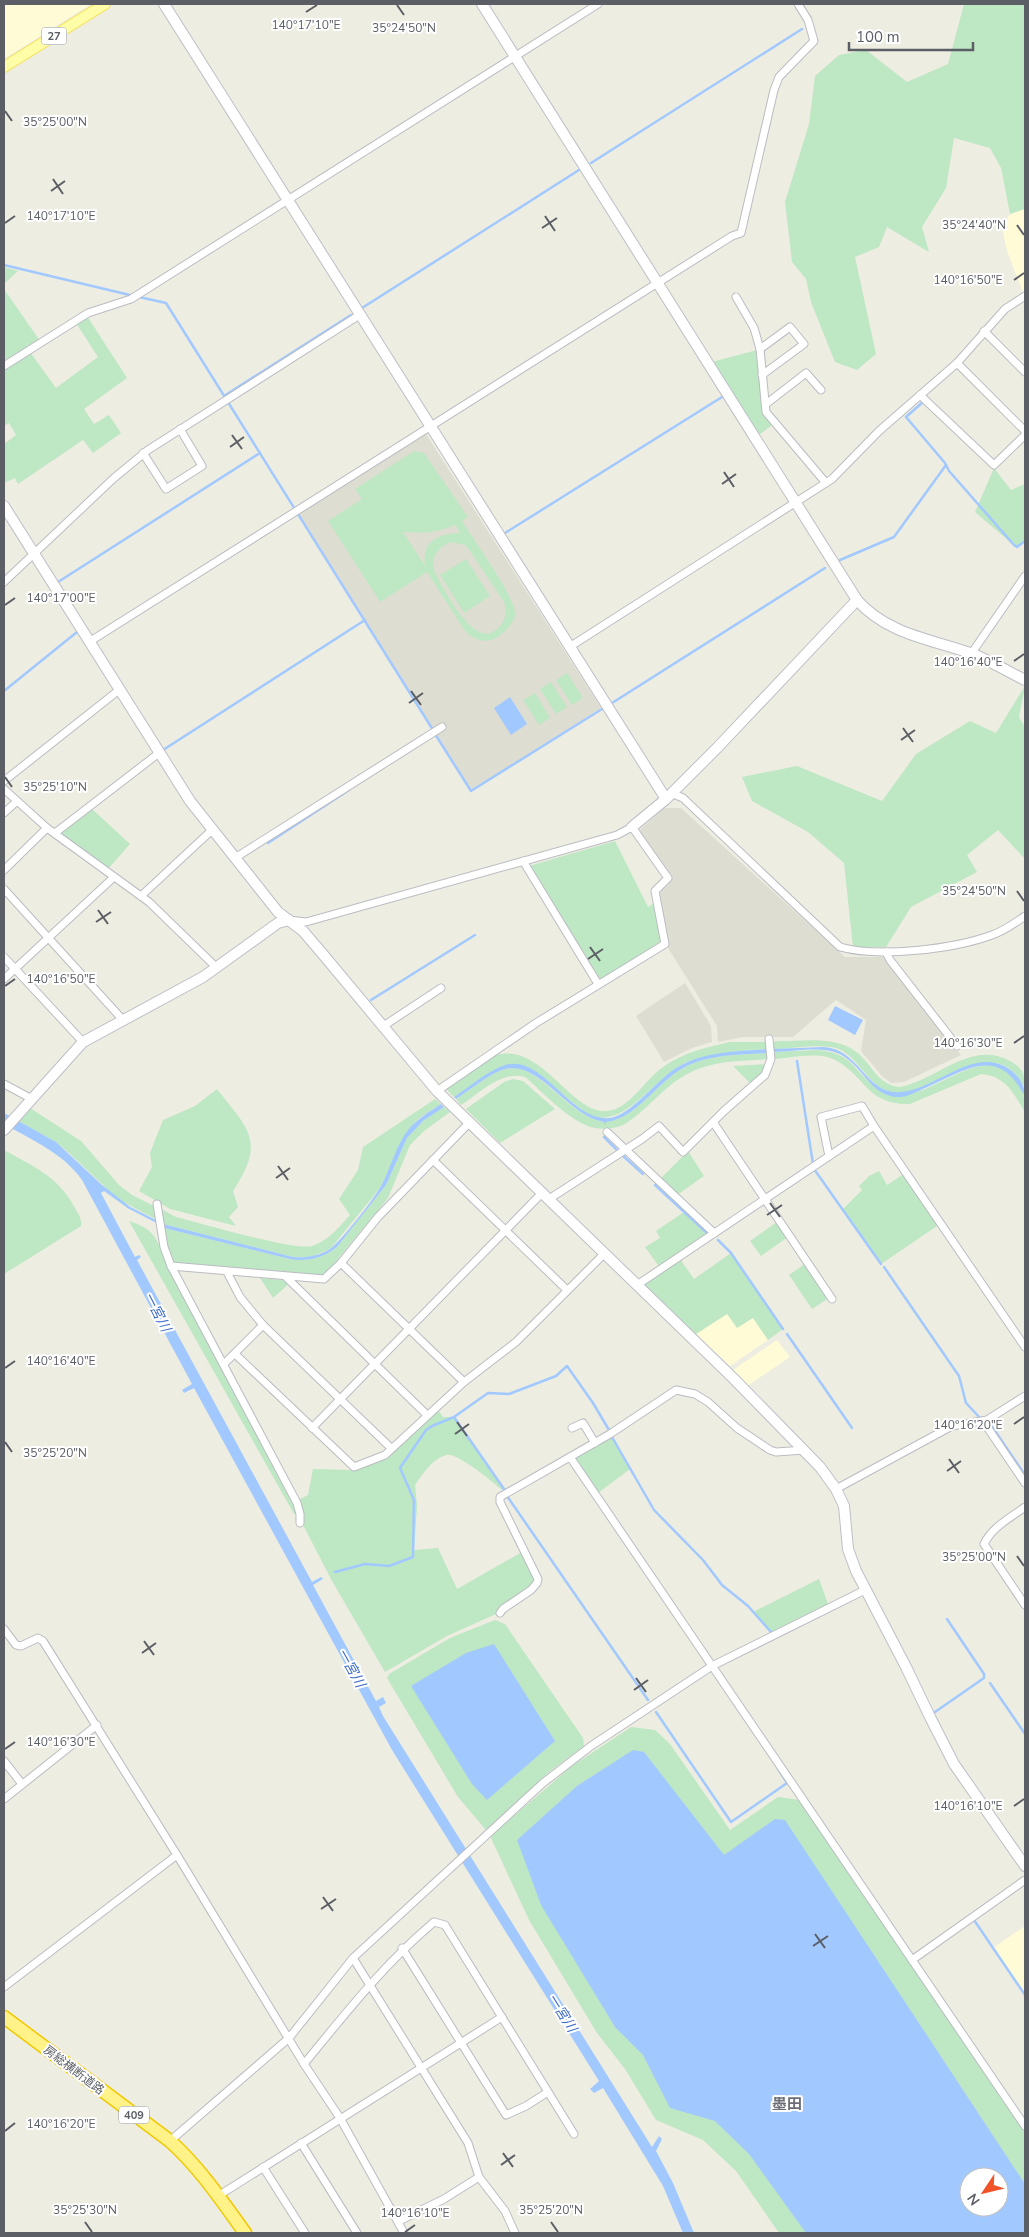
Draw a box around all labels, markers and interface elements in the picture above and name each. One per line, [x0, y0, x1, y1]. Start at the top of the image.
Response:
text: 140°17'10"E [271, 17, 341, 33]
text: 35°24'50"N [372, 20, 436, 36]
scale bar [849, 20, 973, 52]
text: 100 m [856, 27, 900, 47]
road number: 27 [42, 28, 66, 44]
text: 35°25'00"N [23, 114, 87, 130]
text: 140°17'10"E [26, 208, 96, 224]
text: 35°24'40"N [942, 217, 1006, 233]
text: 140°16'50"E [933, 272, 1003, 288]
text: 140°17'00"E [26, 590, 96, 606]
text: 140°16'40"E [933, 654, 1003, 670]
text: 35°25'10"N [23, 779, 87, 795]
text: 35°24'50"N [942, 883, 1006, 899]
text: 140°16'50"E [26, 971, 96, 987]
text: 140°16'30"E [933, 1035, 1003, 1051]
water label: 一宮川 [139, 1289, 176, 1337]
text: 140°16'40"E [26, 1353, 96, 1369]
text: 140°16'20"E [933, 1417, 1003, 1433]
text: 35°25'20"N [23, 1445, 87, 1461]
text: 35°25'00"N [942, 1549, 1006, 1565]
water label: 一宮川 [333, 1645, 370, 1693]
text: 140°16'30"E [26, 1734, 96, 1750]
text: 140°16'10"E [933, 1798, 1003, 1814]
water label: 一宮川 [543, 1990, 582, 2038]
street label: 房総横断道路 [40, 2042, 108, 2098]
district label: 墨田 [772, 2094, 802, 2114]
road number: 409 [119, 2106, 149, 2124]
text: 140°16'20"E [26, 2116, 96, 2132]
north arrow [959, 2167, 1009, 2217]
text: N [963, 2189, 985, 2209]
text: 35°25'30"N [53, 2202, 117, 2218]
text: 35°25'20"N [519, 2202, 583, 2218]
text: 140°16'10"E [380, 2205, 450, 2221]

